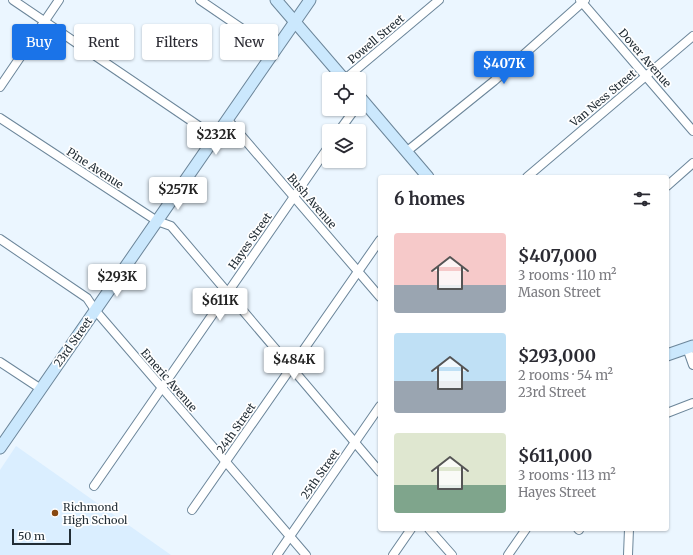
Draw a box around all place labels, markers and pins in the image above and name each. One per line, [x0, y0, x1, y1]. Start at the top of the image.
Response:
pin: $407K [476, 51, 532, 85]
pin: $232K [188, 122, 244, 156]
pin: $257K [150, 177, 206, 211]
pin: $293K [89, 264, 145, 298]
pin: $611K [192, 288, 248, 322]
pin: $484K [266, 347, 322, 381]
place label: Richmond High School [63, 500, 128, 527]
marker: Richmond High School [50, 508, 60, 518]

